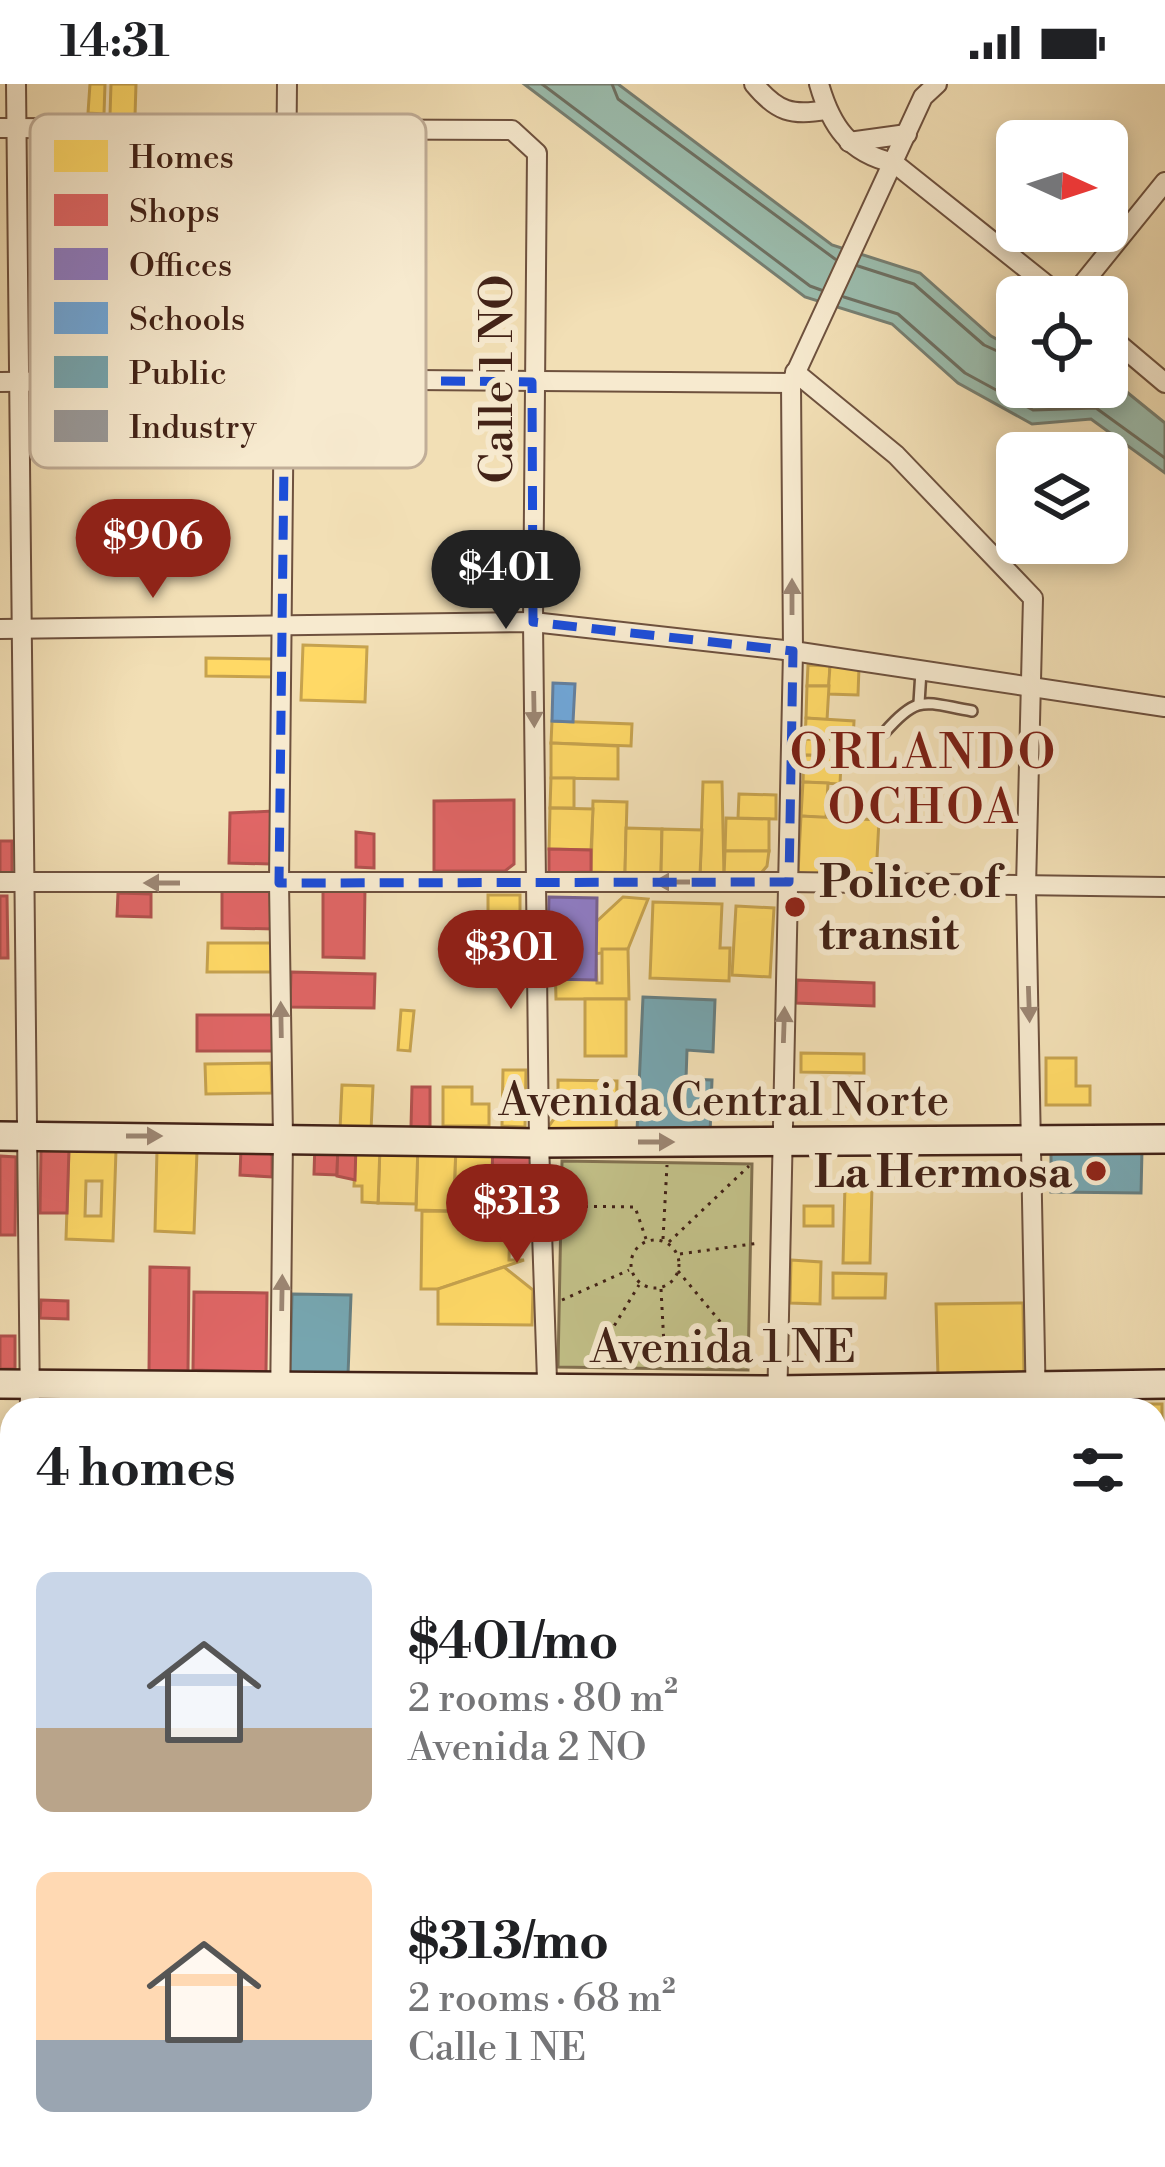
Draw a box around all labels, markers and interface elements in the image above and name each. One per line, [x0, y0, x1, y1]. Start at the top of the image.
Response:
text: 14:31 [60, 14, 170, 71]
legend [30, 114, 426, 468]
north arrow [996, 120, 1128, 252]
map controls [996, 120, 1128, 564]
text: Homes [129, 138, 234, 179]
text: Shops [129, 192, 220, 233]
text: Offices [129, 246, 232, 287]
street label: Calle 1 NO [470, 275, 527, 483]
button: locate [996, 276, 1128, 408]
text: Schools [129, 300, 245, 341]
text: Public [129, 354, 227, 395]
text: Industry [129, 408, 258, 449]
button: layers [996, 432, 1128, 564]
pin: $906 [82, 499, 224, 601]
text: $906 [103, 513, 203, 562]
pin: $401 [435, 530, 577, 632]
text: $401 [458, 544, 554, 593]
one-way arrow [783, 577, 802, 615]
one-way arrow [524, 691, 544, 729]
district label: ORLANDO OCHOA [790, 724, 1058, 839]
place label: Police of transit [819, 855, 1005, 964]
one-way arrow [652, 872, 690, 892]
one-way arrow [142, 873, 180, 892]
marker: Police of transit [782, 894, 808, 920]
pin: $301 [440, 910, 582, 1012]
text: $301 [465, 924, 557, 973]
one-way arrow [1020, 986, 1039, 1024]
one-way arrow [272, 1000, 291, 1038]
one-way arrow [775, 1005, 794, 1043]
street label: Avenida Central Norte [498, 1073, 949, 1130]
one-way arrow [126, 1126, 164, 1146]
one-way arrow [638, 1132, 676, 1152]
place label: La Hermosa [814, 1145, 1073, 1202]
marker: La Hermosa [1083, 1158, 1109, 1184]
pin: $313 [446, 1164, 588, 1266]
text: $313 [473, 1178, 561, 1227]
one-way arrow [272, 1273, 292, 1311]
street label: Avenida 1 NE [589, 1320, 856, 1377]
icon: filters [1065, 1437, 1131, 1503]
text: 4 homes [36, 1438, 236, 1502]
text: $401/mo [408, 1611, 619, 1675]
icon: home [132, 1620, 276, 1764]
text: 2 rooms · 80 m² [408, 1675, 678, 1724]
text: Avenida 2 NO [408, 1724, 647, 1773]
text: $313/mo [408, 1911, 609, 1975]
icon: home [132, 1920, 276, 2064]
text: 2 rooms · 68 m² [408, 1975, 676, 2024]
text: Calle 1 NE [408, 2024, 586, 2073]

